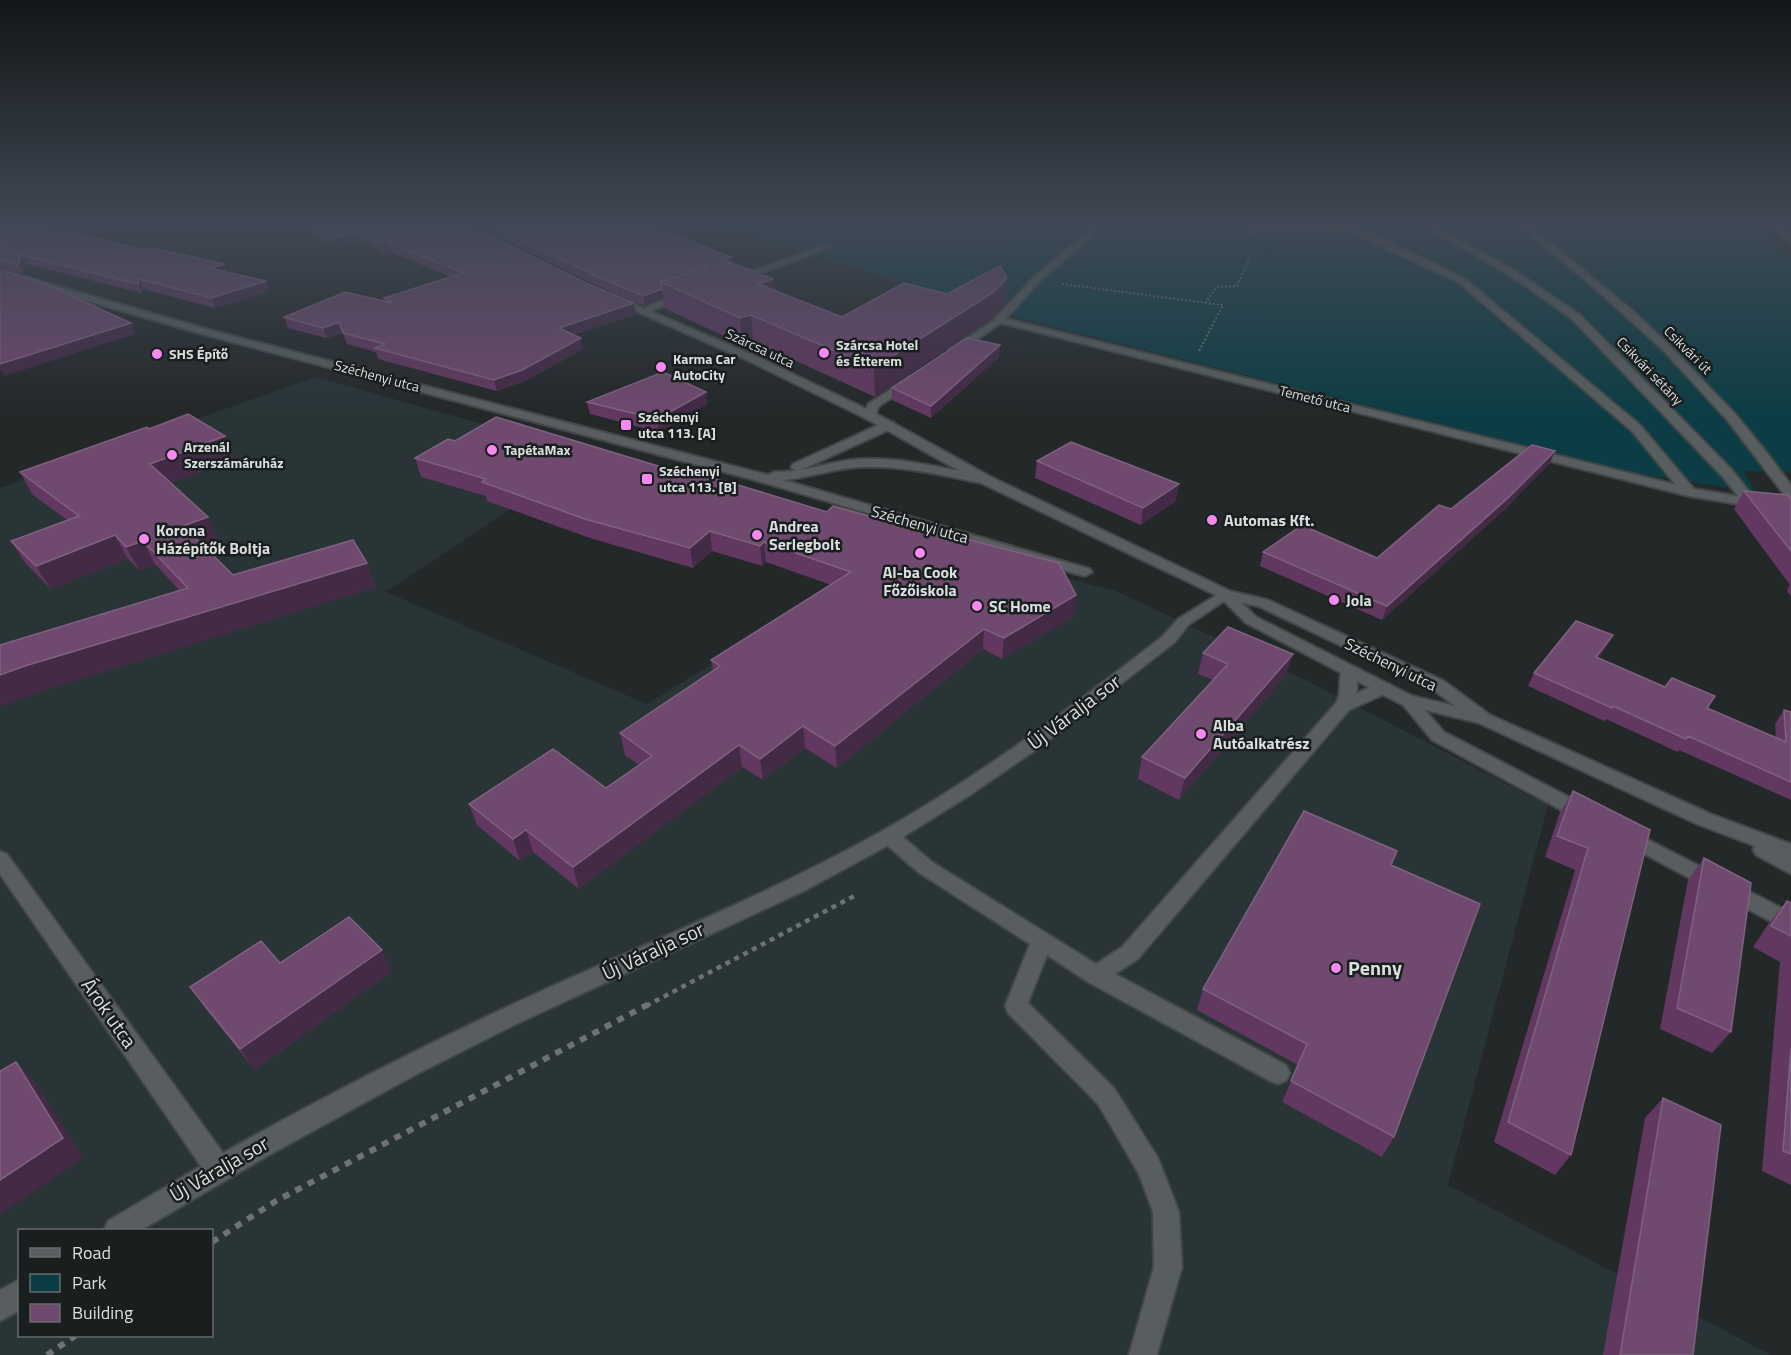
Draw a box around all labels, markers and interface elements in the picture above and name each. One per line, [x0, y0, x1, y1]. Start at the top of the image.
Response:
street label: Csikvári út [1659, 321, 1717, 379]
street label: Szárcsa utca [722, 322, 798, 373]
street label: Csikvári sétány [1612, 332, 1689, 410]
place label: Szárcsa Hotel és Étterem [836, 334, 918, 371]
place label: SHS Építő [169, 343, 228, 364]
marker: Szárcsa Hotel és Étterem [817, 346, 831, 360]
marker: SHS Építő [150, 347, 164, 361]
place label: Karma Car AutoCity [673, 348, 736, 385]
street label: Széchenyi utca [332, 354, 422, 397]
marker: Karma Car AutoCity [654, 360, 668, 374]
street label: Temető utca [1277, 380, 1353, 418]
place label: Széchenyi utca 113. [A] [638, 406, 716, 443]
marker: Széchenyi utca 113. [A] [619, 418, 633, 432]
place label: Arzenál Szerszámáruház [184, 436, 284, 473]
place label: TapétaMax [504, 439, 571, 460]
marker: TapétaMax [485, 443, 499, 457]
marker: Arzenál Szerszámáruház [165, 448, 179, 462]
place label: Széchenyi utca 113. [B] [659, 460, 737, 497]
marker: Széchenyi utca 113. [B] [640, 472, 654, 486]
street label: Széchenyi utca [869, 499, 971, 549]
place label: Automas Kft. [1224, 508, 1314, 532]
marker: Automas Kft. [1205, 513, 1219, 527]
place label: Andrea Serlegbolt [769, 514, 840, 556]
place label: Korona Házépítők Boltja [156, 518, 270, 560]
marker: Andrea Serlegbolt [750, 528, 764, 542]
marker: Korona Házépítők Boltja [137, 532, 151, 546]
marker: Al-ba Cook Főzőiskola [913, 546, 927, 560]
place label: Al-ba Cook Főzőiskola [883, 560, 958, 602]
place label: Jola [1346, 588, 1372, 612]
marker: Jola [1327, 593, 1341, 607]
place label: SC Home [989, 594, 1051, 618]
marker: SC Home [970, 599, 984, 613]
street label: Széchenyi utca [1341, 631, 1441, 697]
street label: Új Váralja sor [1020, 666, 1127, 757]
place label: Alba Autóalkatrész [1213, 713, 1309, 755]
marker: Alba Autóalkatrész [1194, 727, 1208, 741]
street label: Új Váralja sor [596, 913, 709, 988]
place label: Penny [1348, 952, 1402, 983]
marker: Penny [1329, 961, 1343, 975]
street label: Árok utca [74, 971, 145, 1054]
street label: Új Váralja sor [163, 1128, 274, 1209]
legend [18, 1229, 213, 1337]
text: Road [72, 1239, 111, 1266]
text: Park [72, 1269, 107, 1296]
text: Building [72, 1299, 133, 1326]

